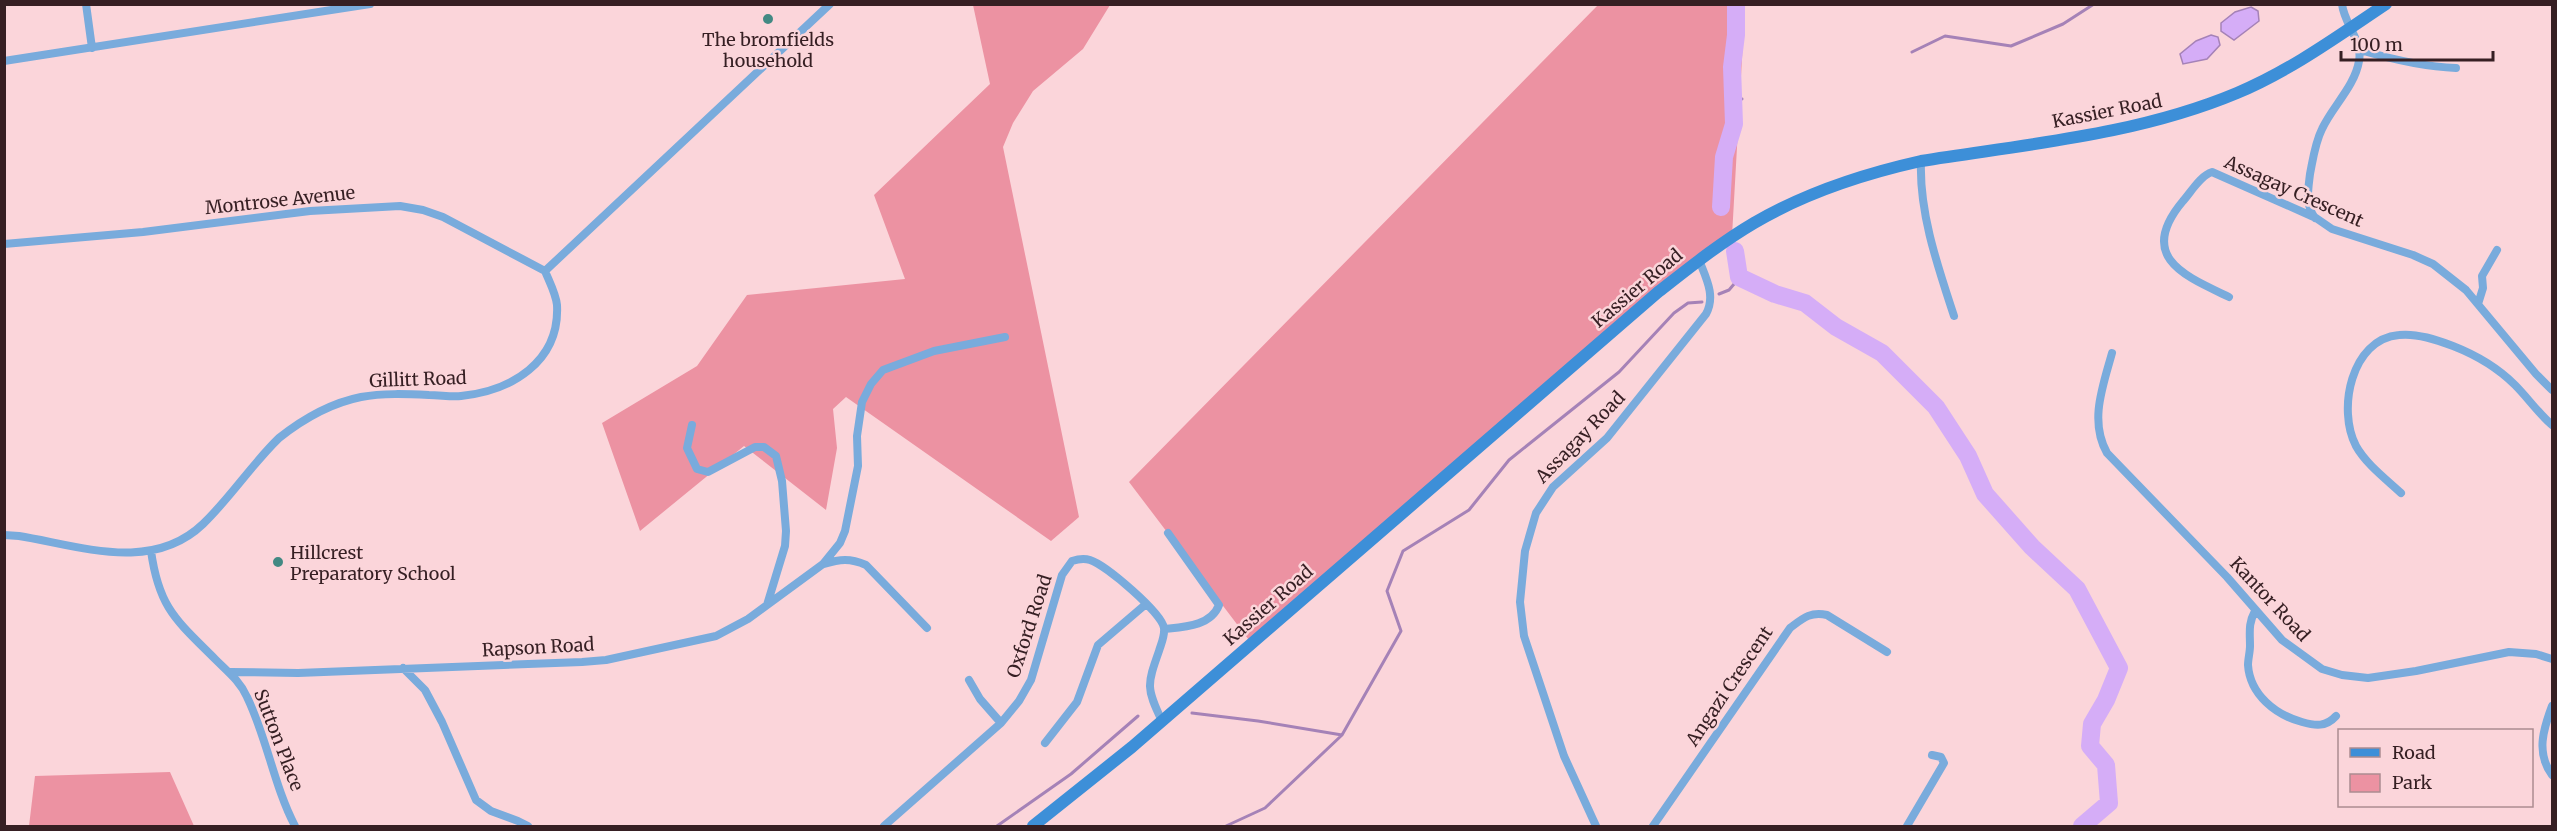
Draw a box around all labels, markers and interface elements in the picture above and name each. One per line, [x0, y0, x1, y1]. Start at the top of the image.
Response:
marker: The bromfields household [761, 12, 775, 26]
scale bar [2341, 24, 2492, 62]
place label: The bromfields household [702, 28, 834, 72]
text: 100 m [2350, 33, 2403, 56]
street label: Kassier Road [2050, 89, 2164, 133]
street label: Assagay Crescent [2220, 150, 2367, 232]
street label: Montrose Avenue [204, 181, 356, 219]
street label: Kassier Road [1587, 243, 1687, 333]
street label: Gillitt Road [369, 366, 467, 392]
street label: Assagay Road [1530, 386, 1630, 488]
place label: Hillcrest Preparatory School [290, 541, 456, 585]
street label: Kantor Road [2225, 552, 2315, 646]
marker: Hillcrest Preparatory School [271, 555, 285, 569]
street label: Kassier Road [1218, 560, 1318, 650]
street label: Oxford Road [1001, 571, 1057, 681]
street label: Angazi Crescent [1680, 622, 1778, 751]
street label: Rapson Road [481, 633, 595, 661]
street label: Sutton Place [249, 686, 309, 794]
legend [2338, 729, 2533, 807]
text: Road [2392, 741, 2436, 764]
text: Park [2392, 771, 2433, 794]

